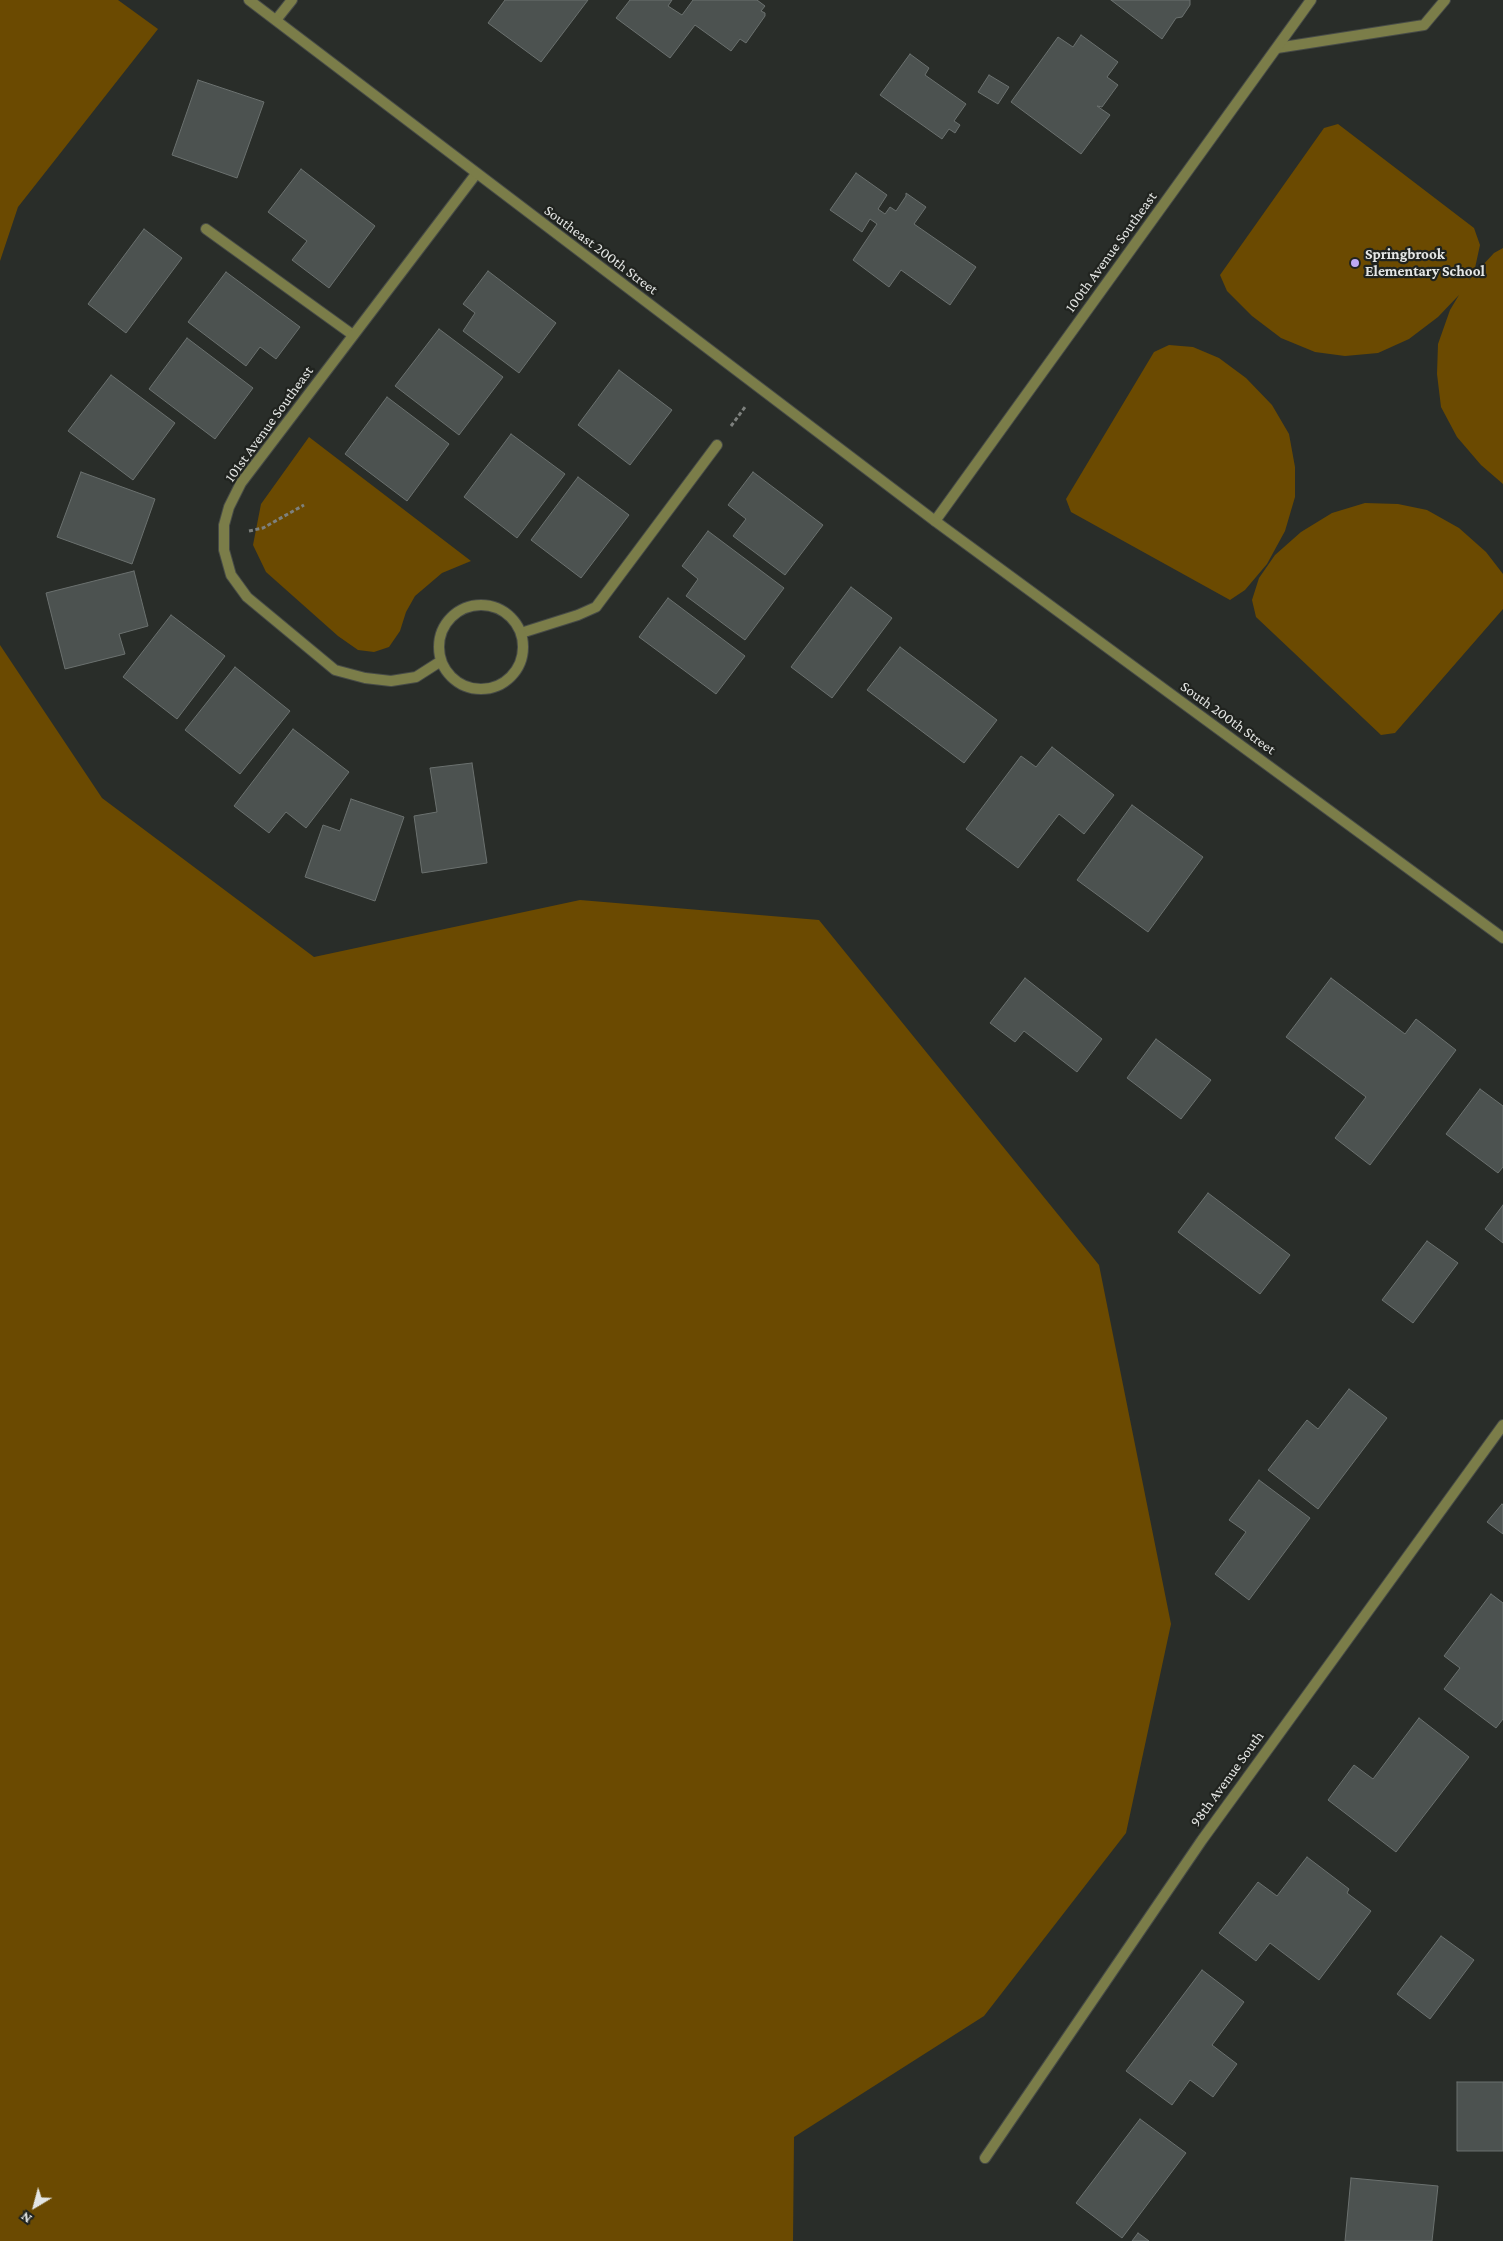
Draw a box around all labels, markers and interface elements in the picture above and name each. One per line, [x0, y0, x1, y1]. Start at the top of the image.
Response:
street label: 100th Avenue Southeast [1061, 188, 1161, 316]
street label: Southeast 200th Street [541, 201, 661, 299]
place label: Springbrook Elementary School [1365, 245, 1485, 280]
marker: Springbrook Elementary School [1349, 257, 1361, 269]
street label: 101st Avenue Southeast [221, 363, 317, 485]
street label: South 200th Street [1177, 677, 1279, 759]
street label: 98th Avenue South [1186, 1728, 1268, 1830]
north arrow [10, 2181, 60, 2231]
text: N [17, 2209, 35, 2227]

